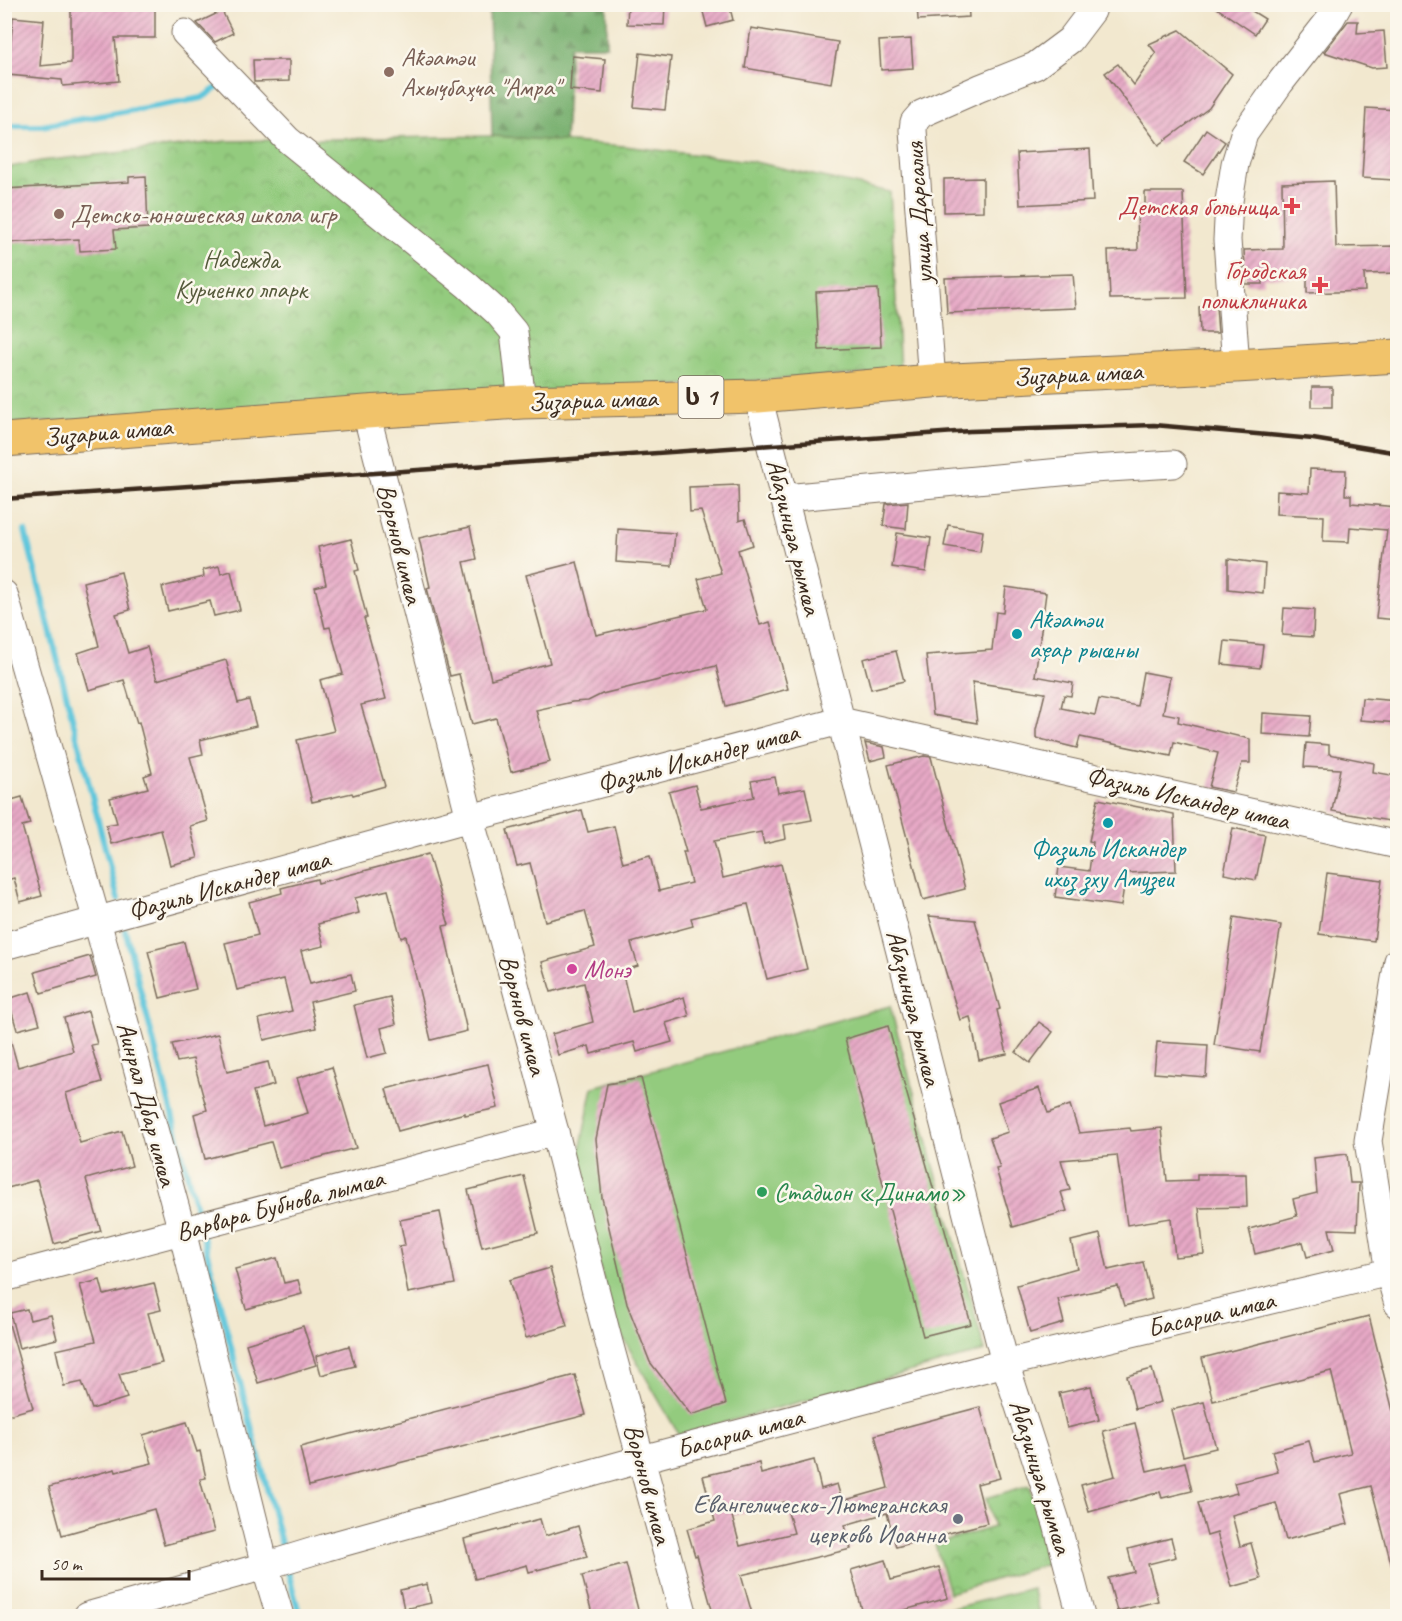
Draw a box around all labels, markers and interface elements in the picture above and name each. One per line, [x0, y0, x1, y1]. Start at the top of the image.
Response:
place label: Аҟәатәи Ахыҷбаҳча "Амра" [401, 41, 565, 104]
marker: Аҟәатәи Ахыҷбаҳча "Амра" [382, 65, 396, 79]
street label: улица Дарсалия [897, 139, 941, 287]
place label: Детская больница [1118, 190, 1280, 223]
marker: Детская больница [1283, 197, 1301, 215]
place label: Детско-юношеская школа игр [71, 198, 339, 231]
marker: Детско-юношеская школа игр [52, 207, 66, 221]
park label: Надежда Курченко лпарк [175, 243, 309, 306]
place label: Городская поликлиника [1200, 254, 1308, 317]
marker: Городская поликлиника [1311, 276, 1329, 294]
street label: Ӡиӡариа имҩа [1013, 354, 1145, 395]
road number: ს 1 [678, 376, 724, 418]
street label: Ӡиӡариа имҩа [528, 381, 660, 420]
street label: Ӡиӡариа имҩа [42, 410, 175, 455]
street label: Абазинцәа рымҩа [759, 456, 830, 620]
street label: Воронов имҩа [369, 480, 431, 609]
place label: Аҟәатәи аҿар рыҩны [1029, 603, 1140, 666]
marker: Аҟәатәи аҿар рыҩны [1010, 627, 1024, 641]
street label: Фазиль Искандер имҩа [594, 715, 804, 802]
street label: Фазиль Искандер имҩа [1083, 759, 1294, 839]
marker: Фазиль Искандер ихьӡ зху Амузеи [1101, 816, 1115, 830]
place label: Фазиль Искандер ихьӡ зху Амузеи [1031, 832, 1187, 896]
street label: Фазиль Искандер имҩа [125, 842, 335, 929]
street label: Абазинцәа рымҩа [879, 927, 950, 1091]
street label: Воронов имҩа [491, 951, 555, 1080]
place label: Монэ [584, 953, 633, 986]
marker: Монэ [565, 962, 579, 976]
street label: Аинрал Дбар имҩа [109, 1018, 185, 1191]
street label: Варвара Бубнова лымҩа [172, 1161, 389, 1249]
place label: Cтадион «Динамо» [774, 1176, 966, 1209]
marker: Cтадион «Динамо» [755, 1185, 769, 1199]
street label: Басариа имҩа [1144, 1283, 1280, 1345]
street label: Абазинцәа рымҩа [1002, 1396, 1081, 1560]
street label: Басариа имҩа [673, 1400, 809, 1466]
street label: Воронов имҩа [616, 1420, 680, 1549]
place label: Евангелическо-Лютеранская церковь Иоанна [693, 1488, 948, 1551]
marker: Евангелическо-Лютеранская церковь Иоанна [951, 1512, 965, 1526]
scale bar [42, 1543, 189, 1581]
text: 50 m [51, 1553, 84, 1575]

